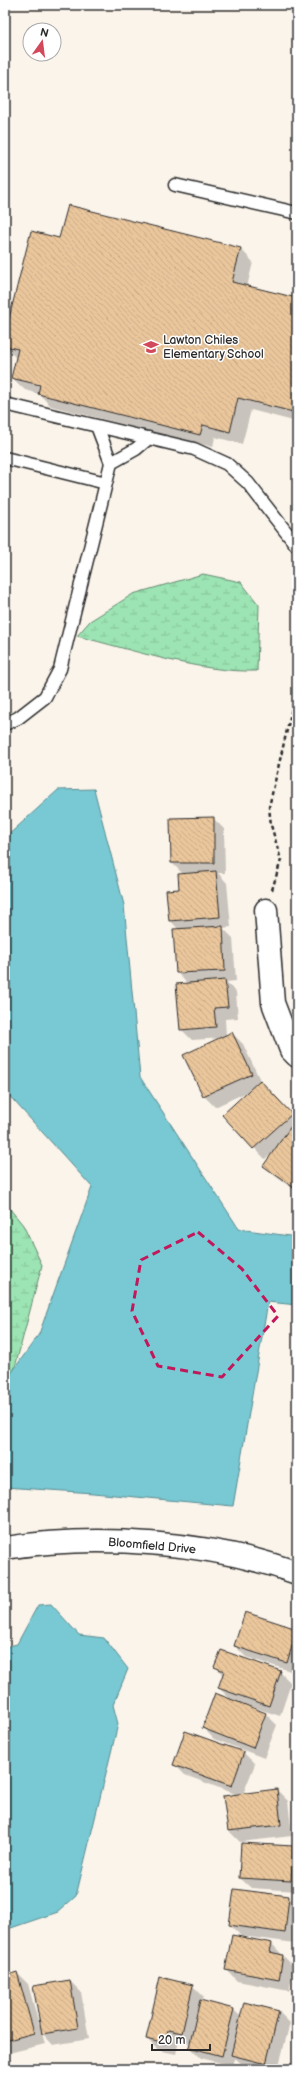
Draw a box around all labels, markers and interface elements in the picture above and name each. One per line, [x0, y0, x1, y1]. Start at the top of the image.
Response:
north arrow [22, 22, 62, 62]
text: N [39, 25, 50, 40]
place label: Lawton Chiles Elementary School [163, 333, 264, 362]
school or university icon: Lawton Chiles Elementary School [142, 338, 160, 356]
street label: Bloomfield Drive [107, 1535, 197, 1557]
scale bar [152, 2026, 210, 2052]
text: 20 m [158, 2033, 185, 2048]

